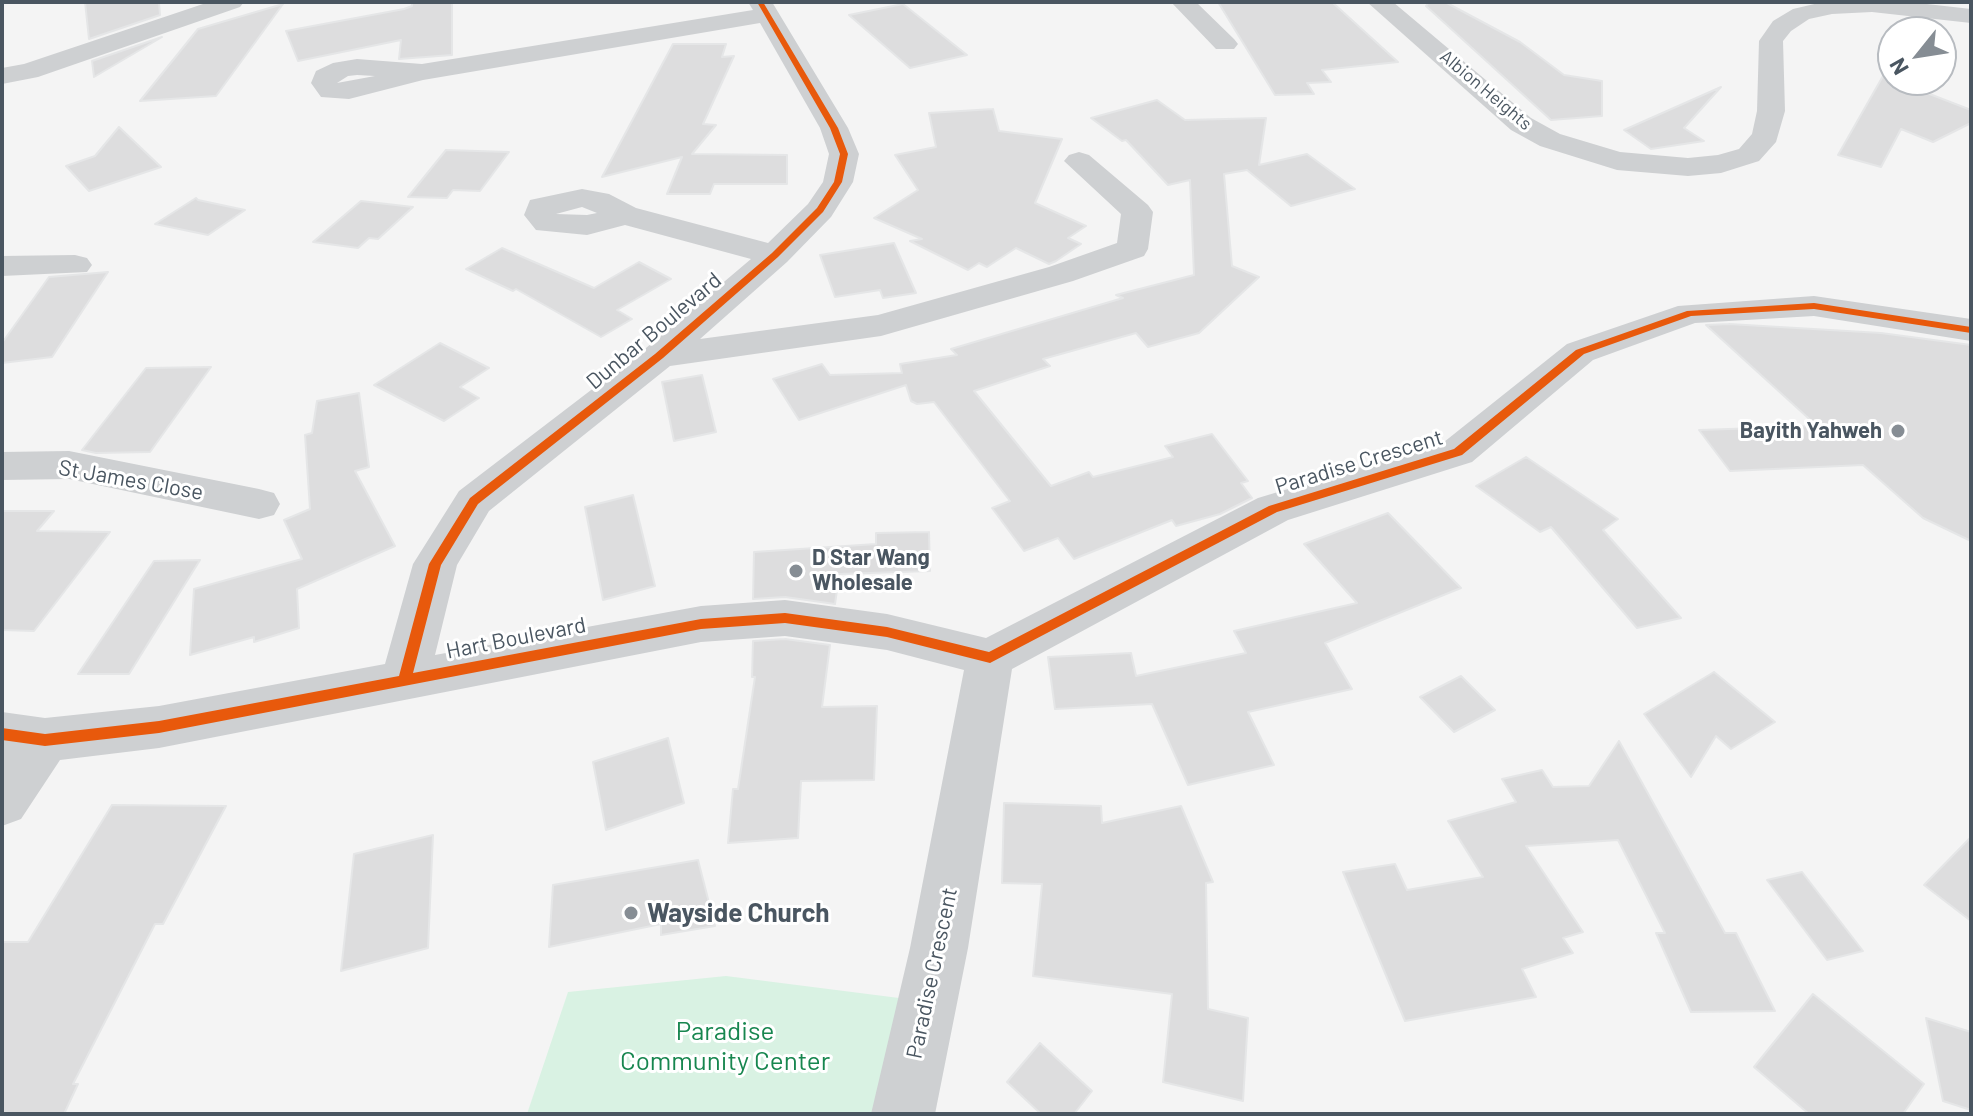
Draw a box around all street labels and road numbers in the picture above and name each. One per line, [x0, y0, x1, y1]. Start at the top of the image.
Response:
street label: Albion Heights [1436, 45, 1536, 135]
street label: Dunbar Boulevard [581, 267, 727, 395]
street label: Paradise Crescent [1272, 424, 1446, 500]
street label: St James Close [57, 454, 205, 506]
street label: Hart Boulevard [444, 612, 588, 664]
street label: Paradise Crescent [901, 885, 963, 1061]

